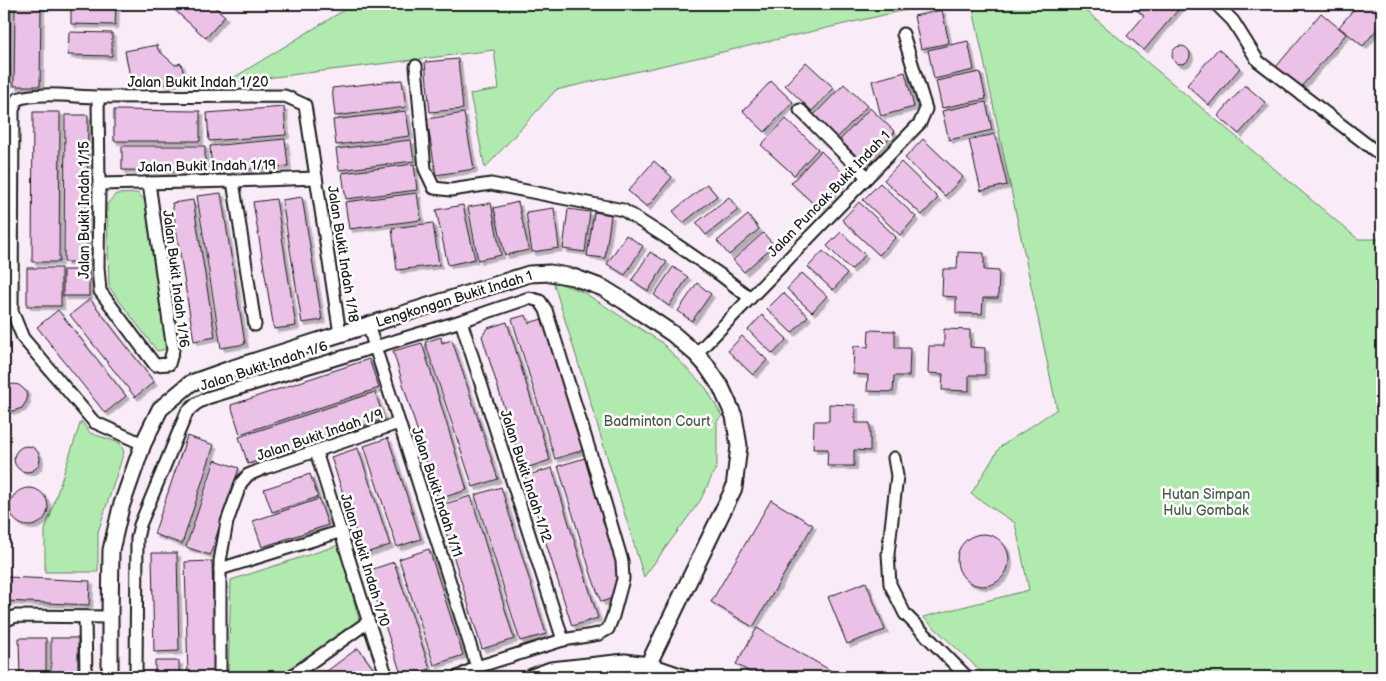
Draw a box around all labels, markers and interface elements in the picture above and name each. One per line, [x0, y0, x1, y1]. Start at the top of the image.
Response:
street label: Jalan Bukit Indah 1/20 [127, 74, 269, 91]
street label: Jalan Puncak Bukit Indah 1 [764, 127, 894, 261]
street label: Jalan Bukit Indah 1/15 [76, 141, 93, 279]
street label: Jalan Bukit Indah 1/19 [138, 156, 276, 176]
street label: Jalan Bukit Indah 1/18 [324, 184, 362, 324]
street label: Jalan Bukit Indah 1/16 [159, 209, 193, 349]
street label: Lengkongan Bukit Indah 1 [374, 267, 534, 331]
street label: Jalan Bukit Indah 1/6 [198, 337, 330, 395]
street label: Jalan Bukit Indah 1/9 [254, 405, 386, 465]
street label: Jalan Bukit Indah 1/12 [497, 408, 556, 545]
park label: Badminton Court [604, 413, 711, 430]
street label: Jalan Bukit Indah 1/11 [408, 425, 466, 559]
park label: Hutan Simpan Hulu Gombak [1162, 486, 1250, 519]
street label: Jalan Bukit Indah 1/10 [337, 491, 393, 629]

